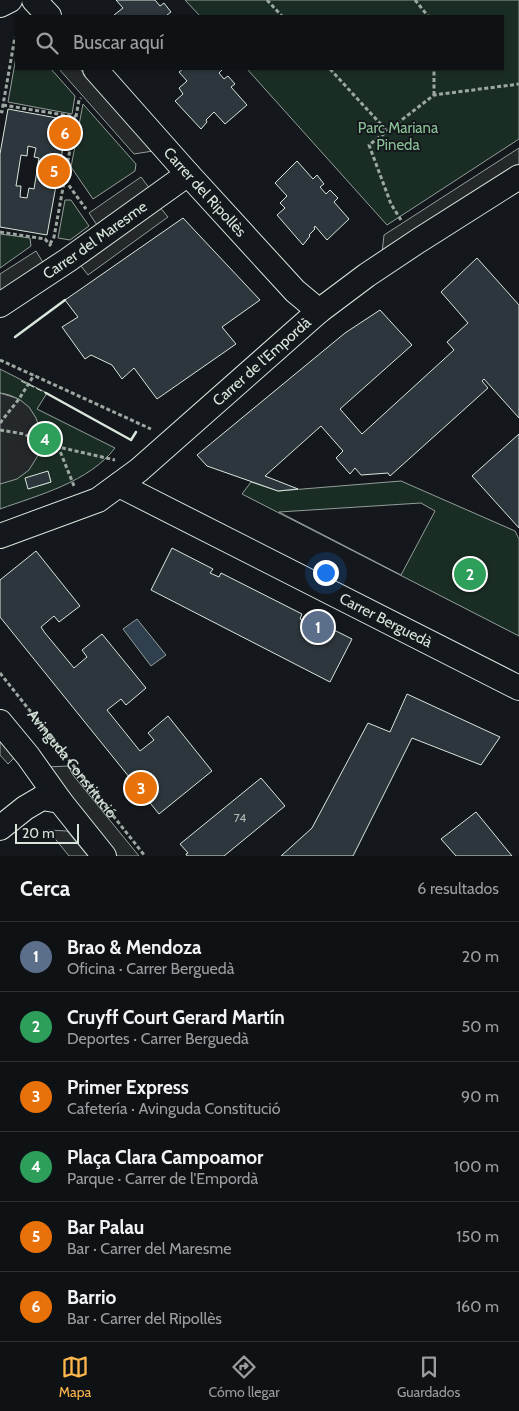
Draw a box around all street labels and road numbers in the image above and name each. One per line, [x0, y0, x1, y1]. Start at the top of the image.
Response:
street label: Carrer del Ripollès [160, 144, 250, 240]
street label: Carrer del Maresme [40, 197, 151, 283]
street label: Carrer de l'Empordà [209, 313, 315, 410]
street label: Carrer Berguedà [336, 589, 436, 652]
street label: Avinguda Constitució [24, 706, 120, 822]

